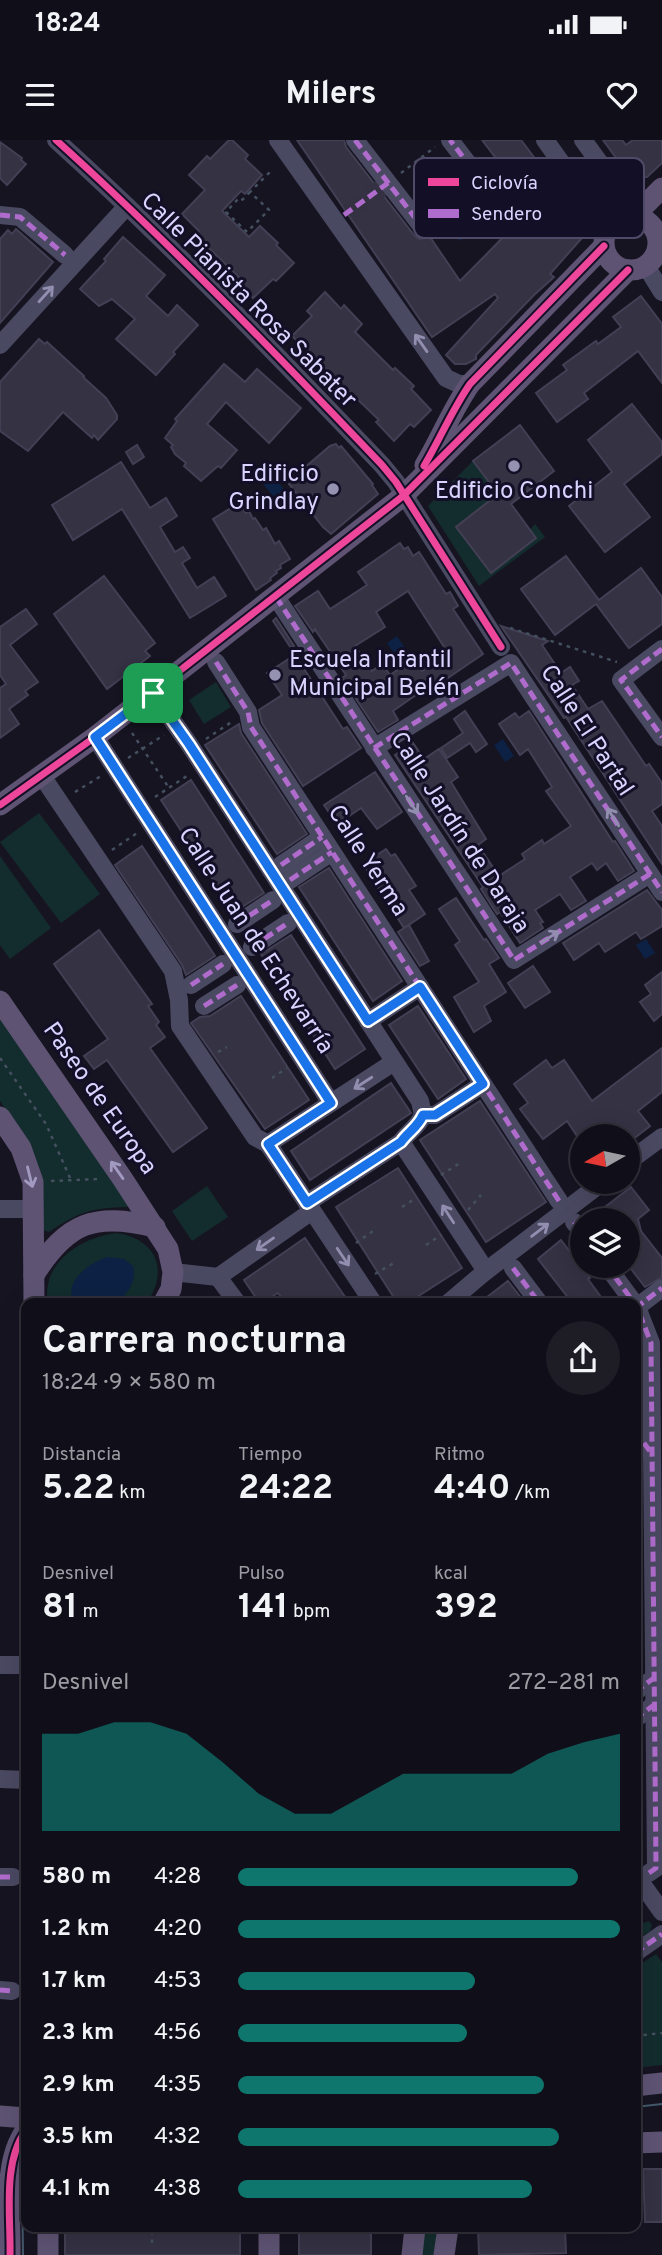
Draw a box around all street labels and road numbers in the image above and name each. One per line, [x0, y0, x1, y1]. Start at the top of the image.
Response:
street label: Calle Pianista Rosa Sabater [134, 187, 362, 415]
street label: Calle El Partal [532, 660, 640, 802]
street label: Calle Jardín de Daraja [383, 726, 535, 940]
street label: Calle Yerma [320, 800, 414, 922]
street label: Calle Juan de Echevarría [171, 822, 339, 1060]
street label: Paseo de Europa [35, 1017, 163, 1181]

